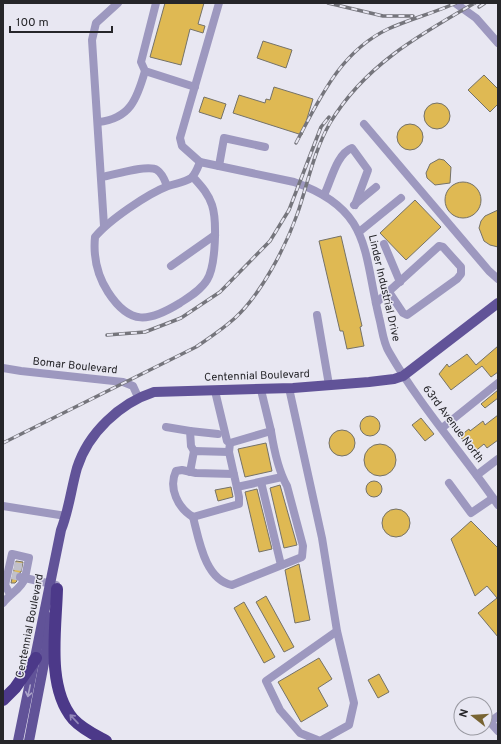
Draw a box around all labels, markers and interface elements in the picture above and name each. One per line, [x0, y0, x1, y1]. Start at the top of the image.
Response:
scale bar [10, 8, 112, 34]
text: 100 m [16, 15, 49, 31]
street label: Linder Industrial Drive [365, 233, 403, 343]
street label: Bomar Boulevard [32, 355, 118, 377]
street label: Centennial Boulevard [204, 367, 310, 385]
street label: 63rd Avenue North [419, 383, 487, 465]
street label: Centennial Boulevard [13, 573, 47, 679]
one-way arrow [24, 684, 32, 697]
north arrow [453, 696, 493, 736]
text: N [457, 708, 472, 719]
one-way arrow [70, 714, 79, 724]

